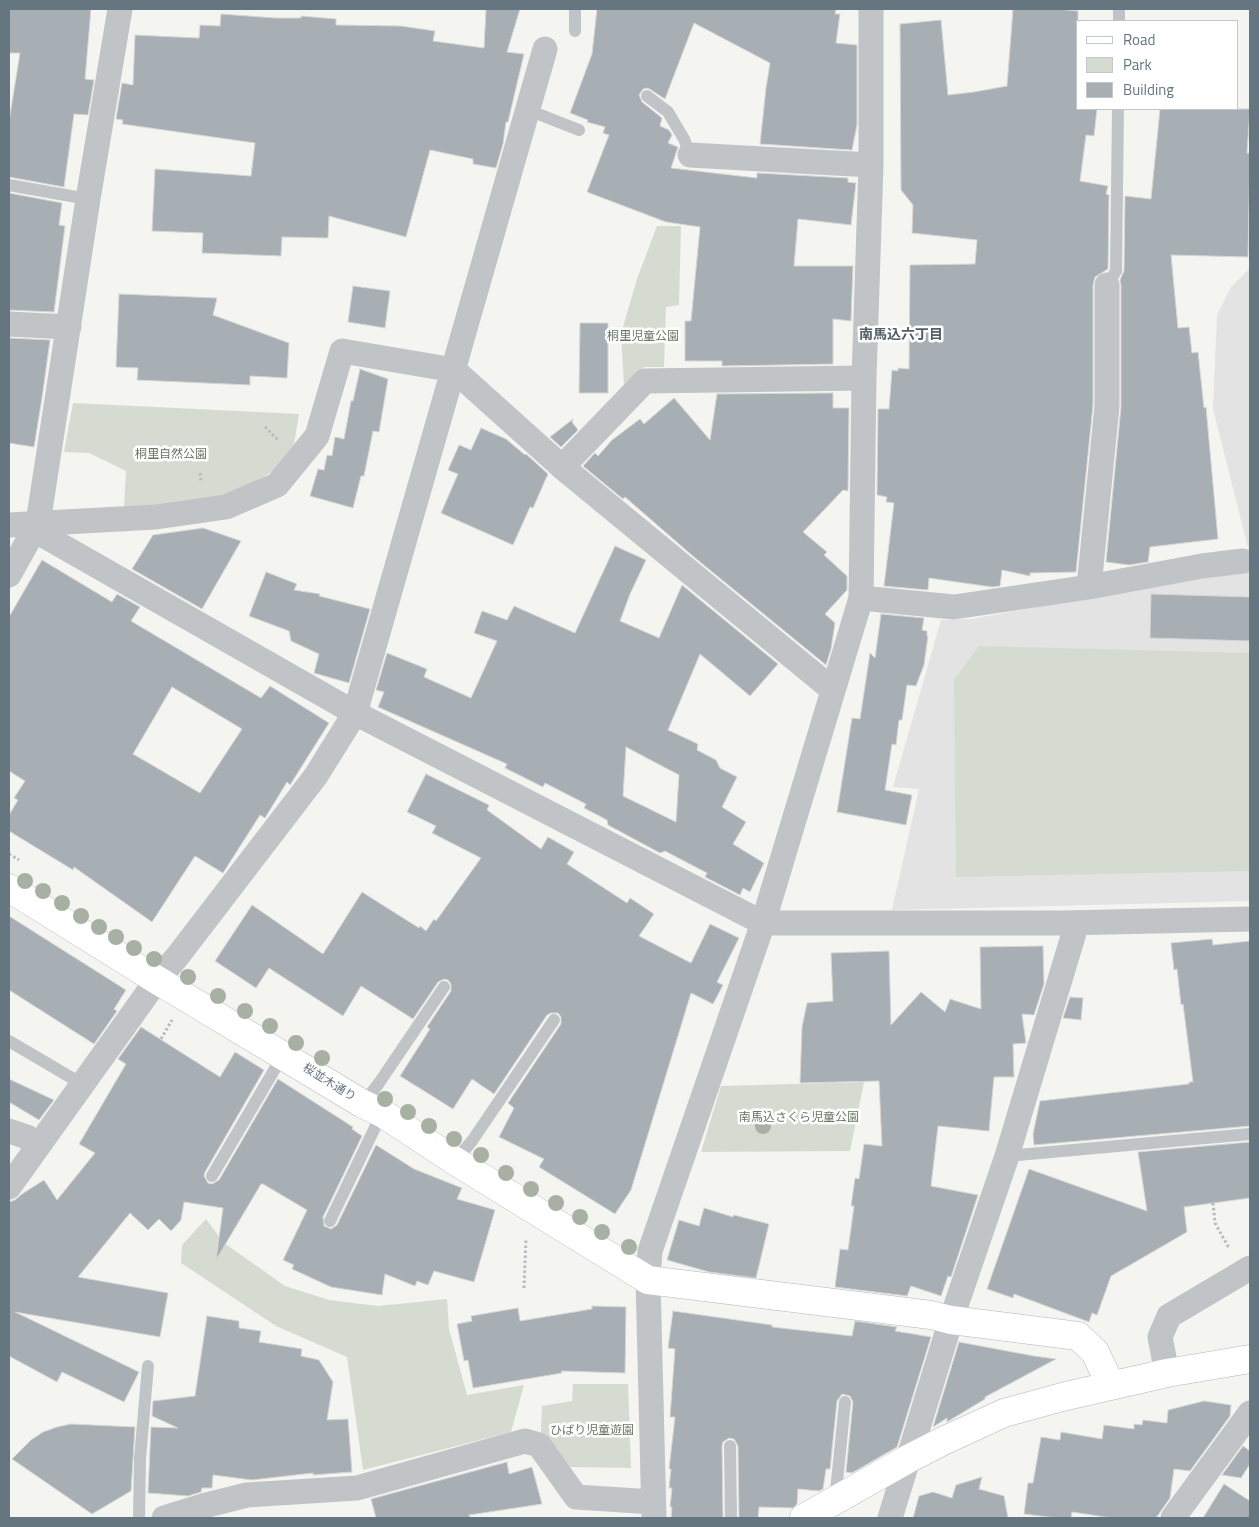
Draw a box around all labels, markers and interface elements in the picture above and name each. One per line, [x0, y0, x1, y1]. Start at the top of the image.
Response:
legend [1076, 20, 1239, 110]
text: Road [1123, 28, 1155, 51]
text: Park [1123, 53, 1152, 76]
text: Building [1123, 78, 1174, 101]
district label: 南馬込六丁目 [859, 328, 943, 344]
park label: 桐里児童公園 [607, 330, 679, 344]
park label: 桐里自然公園 [135, 448, 207, 462]
street label: 桜並木通り [300, 1061, 358, 1105]
park label: 南馬込さくら児童公園 [739, 1111, 859, 1125]
park label: ひばり児童遊園 [550, 1424, 634, 1438]

